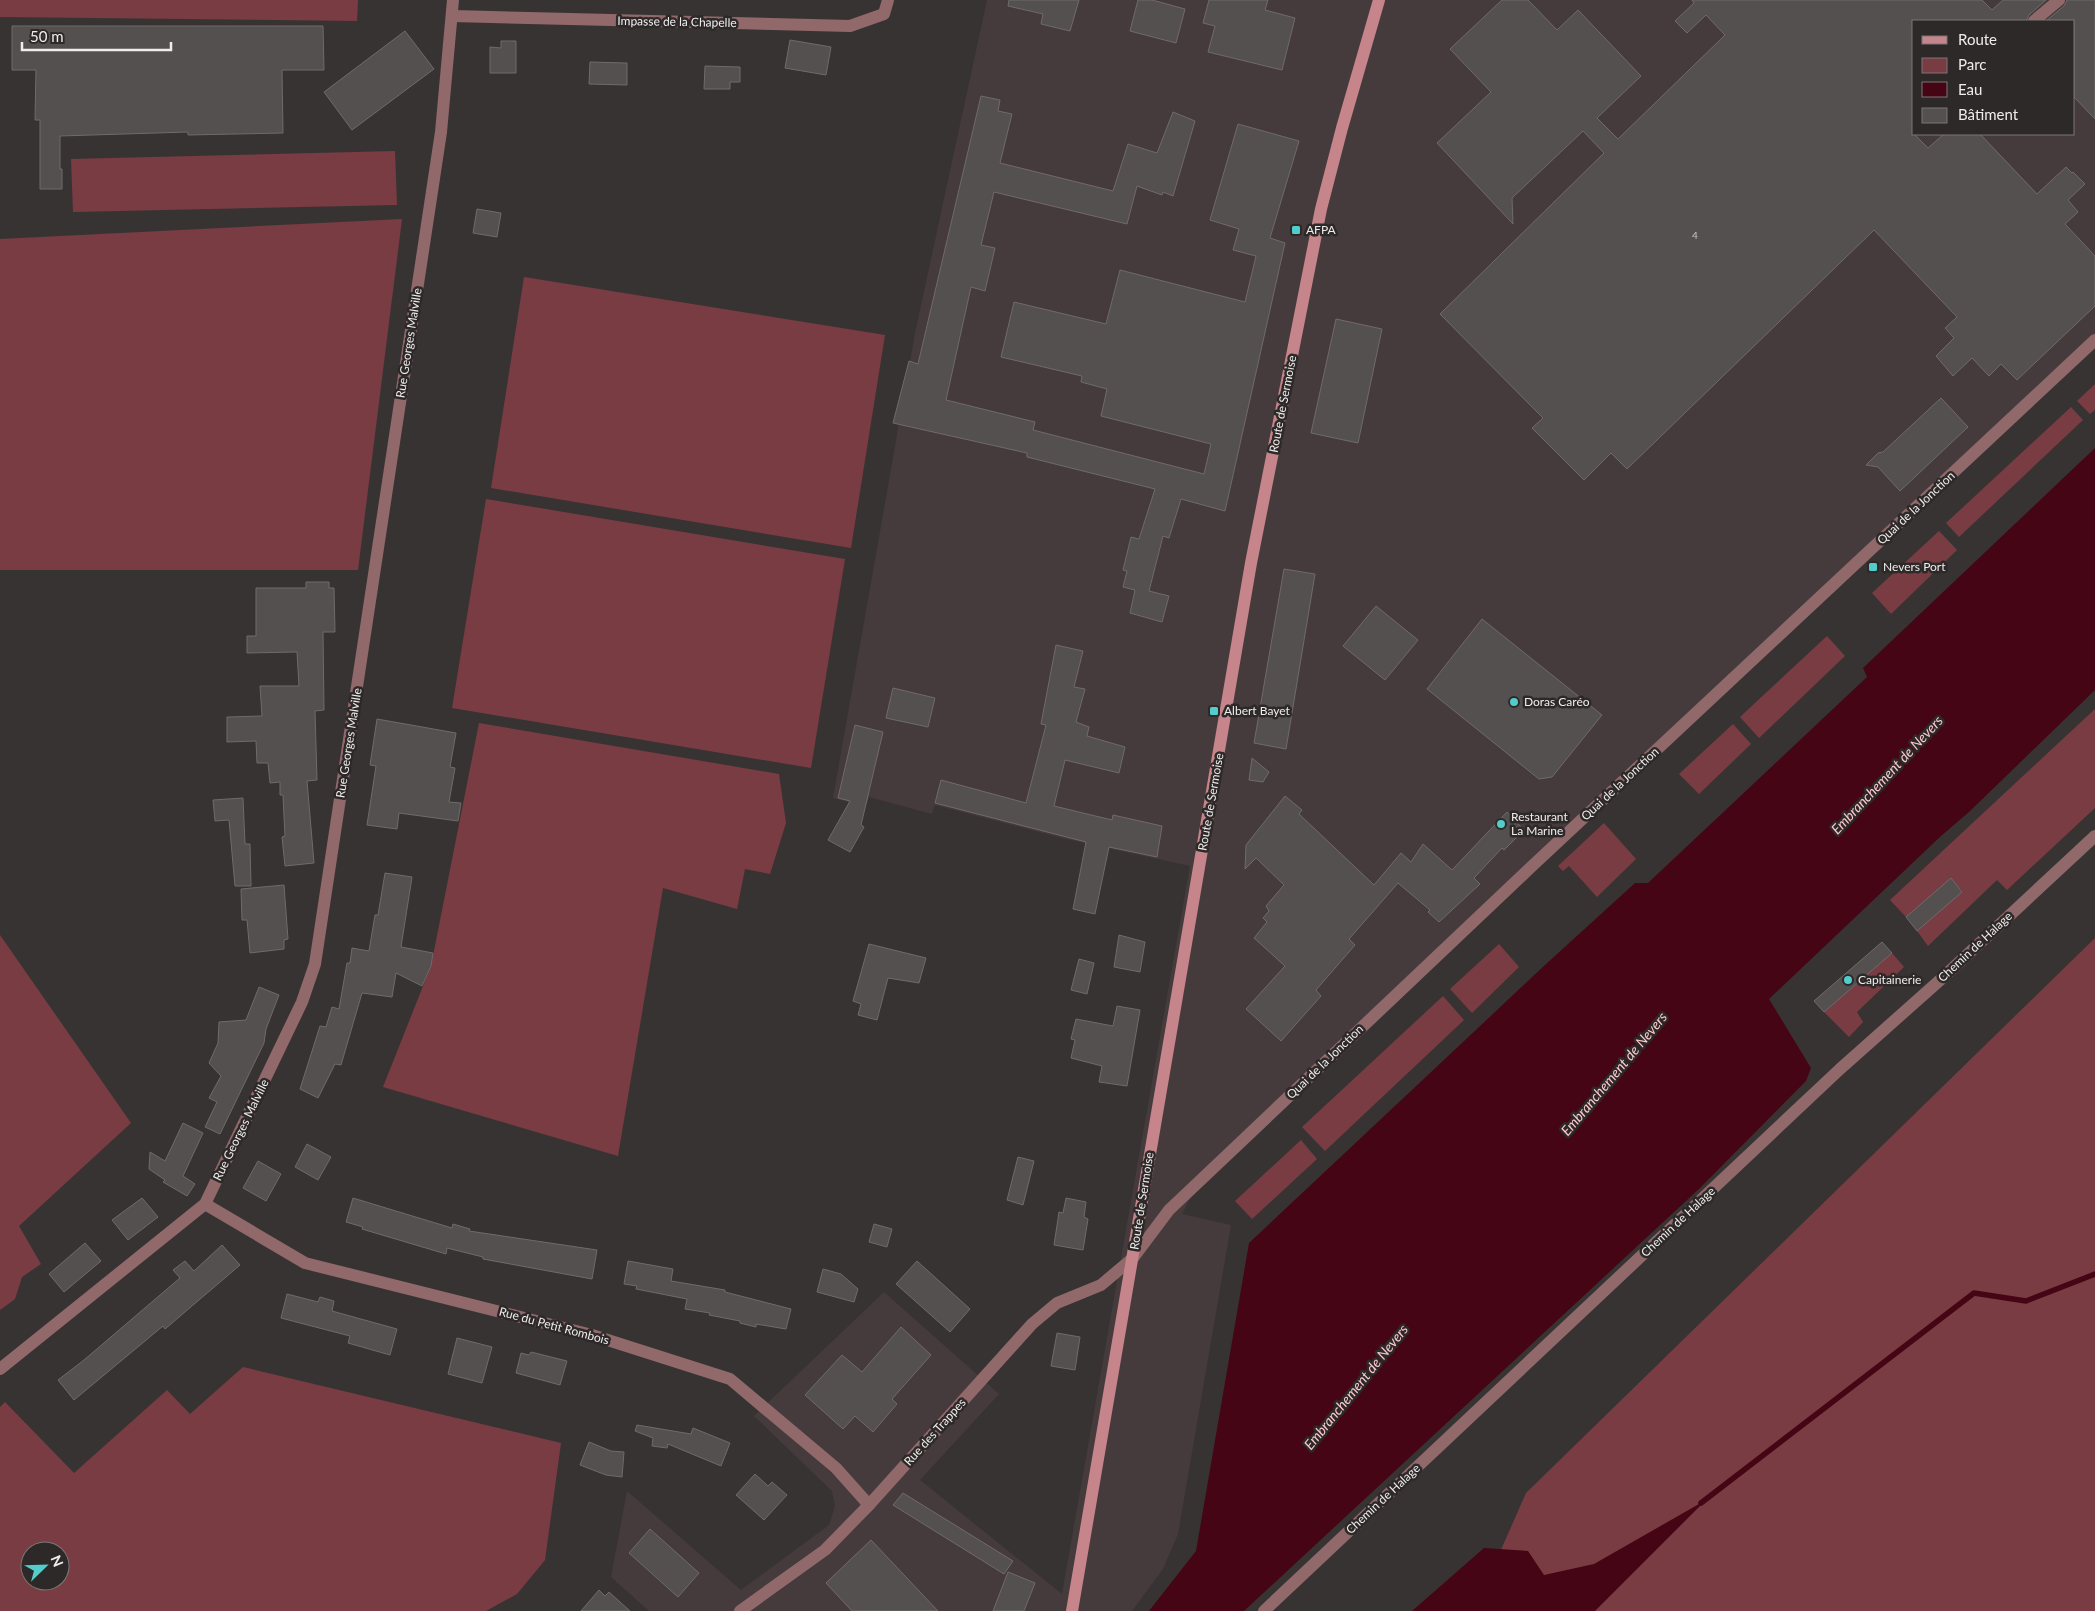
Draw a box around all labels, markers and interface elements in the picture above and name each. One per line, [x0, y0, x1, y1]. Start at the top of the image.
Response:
street label: Impasse de la Chapelle [617, 13, 737, 30]
scale bar [22, 20, 171, 52]
legend [1912, 20, 2075, 135]
text: 50 m [30, 27, 64, 45]
text: Route [1958, 30, 1997, 48]
text: Parc [1958, 55, 1987, 73]
text: Eau [1958, 80, 1982, 98]
text: Bâtiment [1958, 105, 2019, 123]
place label: AFPA [1306, 222, 1337, 237]
marker: AFPA [1290, 224, 1302, 236]
house number: 4 [1692, 229, 1698, 241]
street label: Rue Georges Malville [392, 287, 425, 399]
street label: Route de Sermoise [1266, 354, 1299, 454]
street label: Quai de la Jonction [1874, 468, 1958, 547]
place label: Nevers Port [1883, 559, 1946, 574]
marker: Nevers Port [1867, 561, 1879, 573]
street label: Rue Georges Malville [332, 687, 365, 799]
place label: Doras Caréo [1524, 694, 1590, 709]
marker: Doras Caréo [1508, 696, 1520, 708]
place label: Albert Bayet [1224, 703, 1291, 718]
marker: Albert Bayet [1208, 705, 1220, 717]
water label: Embranchement de Nevers [1827, 712, 1946, 837]
street label: Quai de la Jonction [1578, 744, 1662, 823]
street label: Route de Sermoise [1195, 752, 1226, 852]
place label: Restaurant La Marine [1511, 809, 1568, 838]
marker: Restaurant La Marine [1495, 818, 1507, 830]
street label: Chemin de Halage [1934, 908, 2015, 985]
place label: Capitainerie [1858, 972, 1921, 987]
marker: Capitainerie [1842, 974, 1854, 986]
water label: Embranchement de Nevers [1557, 1008, 1670, 1139]
street label: Quai de la Jonction [1283, 1021, 1366, 1102]
street label: Rue Georges Malville [209, 1077, 272, 1183]
street label: Route de Sermoise [1126, 1151, 1157, 1251]
street label: Chemin de Halage [1637, 1183, 1718, 1260]
street label: Rue du Petit Rombois [498, 1304, 611, 1347]
water label: Embranchement de Nevers [1300, 1321, 1411, 1453]
street label: Rue des Trappes [901, 1395, 969, 1468]
street label: Chemin de Halage [1342, 1460, 1423, 1537]
north arrow [20, 1541, 70, 1591]
text: N [47, 1552, 67, 1569]

